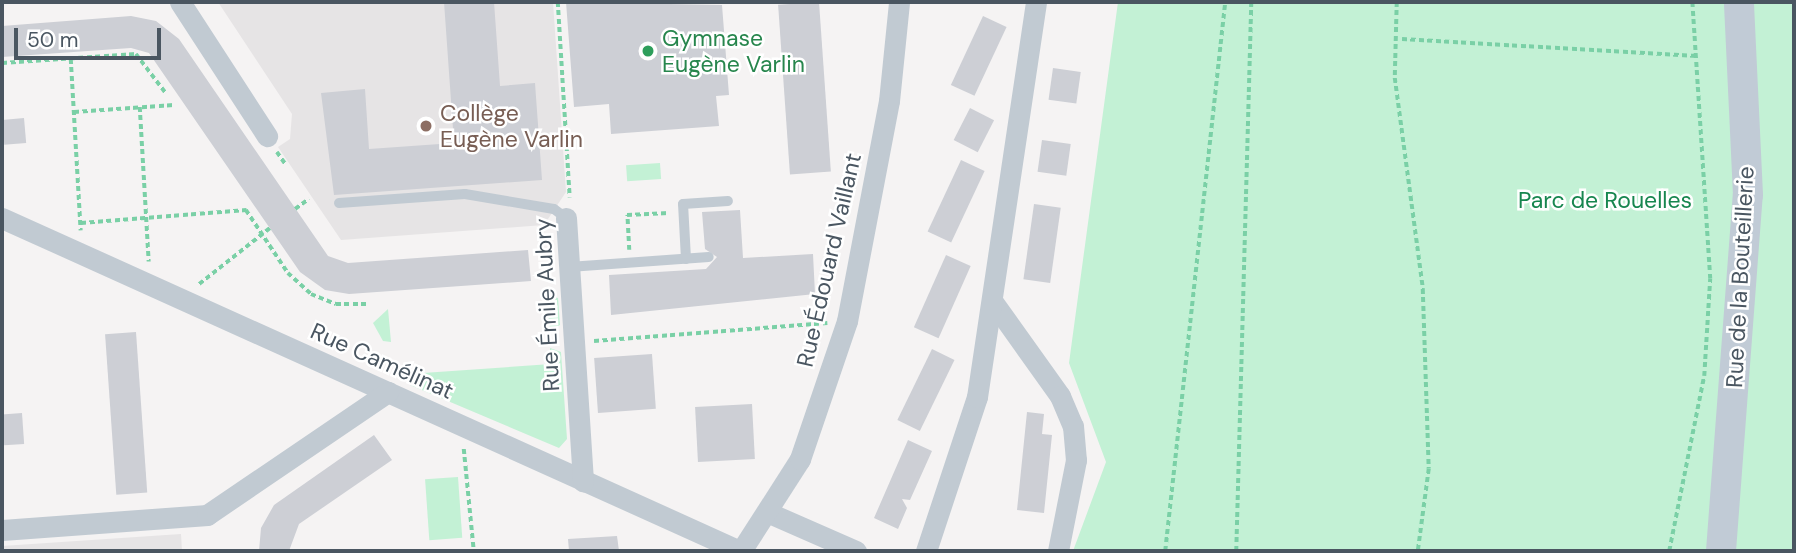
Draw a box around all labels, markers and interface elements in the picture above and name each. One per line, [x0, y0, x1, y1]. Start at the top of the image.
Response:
scale bar [18, 14, 164, 58]
place label: Gymnase Eugène Varlin [662, 24, 805, 78]
text: 50 m [27, 26, 78, 54]
marker: Gymnase Eugène Varlin [640, 43, 656, 59]
place label: Collège Eugène Varlin [440, 99, 583, 153]
marker: Collège Eugène Varlin [418, 118, 434, 134]
street label: Rue Édouard Vaillant [791, 150, 867, 370]
street label: Rue de la Bouteillerie [1720, 166, 1760, 388]
park label: Parc de Rouelles [1518, 186, 1692, 214]
street label: Rue Émile Aubry [529, 218, 565, 392]
street label: Rue Camélinat [306, 317, 458, 405]

